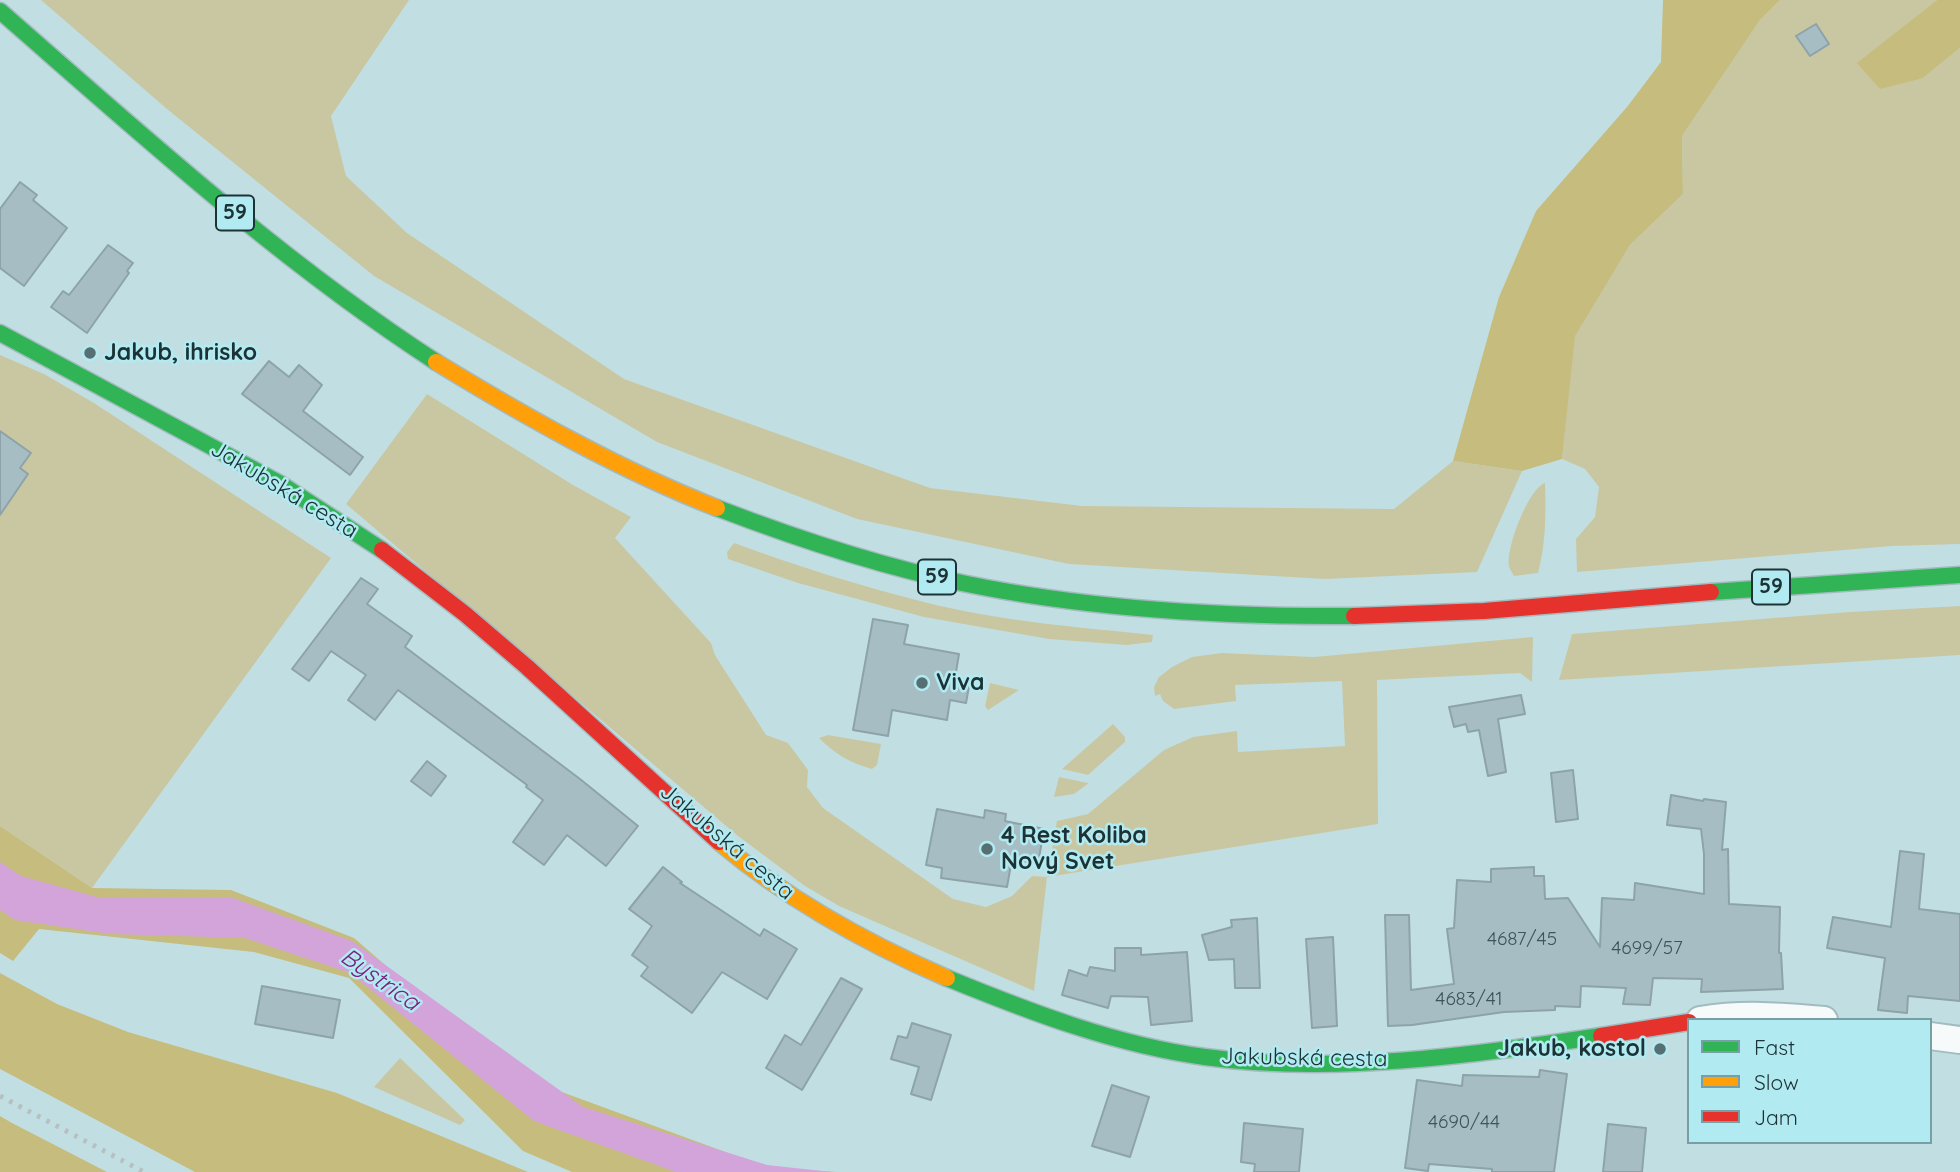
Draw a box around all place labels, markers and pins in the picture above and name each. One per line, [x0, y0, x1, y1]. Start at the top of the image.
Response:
place label: Jakub, ihrisko [104, 339, 257, 367]
marker: Jakub, ihrisko [82, 345, 98, 361]
place label: Viva [936, 669, 984, 697]
marker: Viva [914, 675, 930, 691]
place label: 4 Rest Koliba Nový Svet [1001, 822, 1147, 876]
marker: 4 Rest Koliba Nový Svet [979, 841, 995, 857]
place label: Jakub, kostol [1497, 1035, 1646, 1063]
marker: Jakub, kostol [1652, 1041, 1668, 1057]

